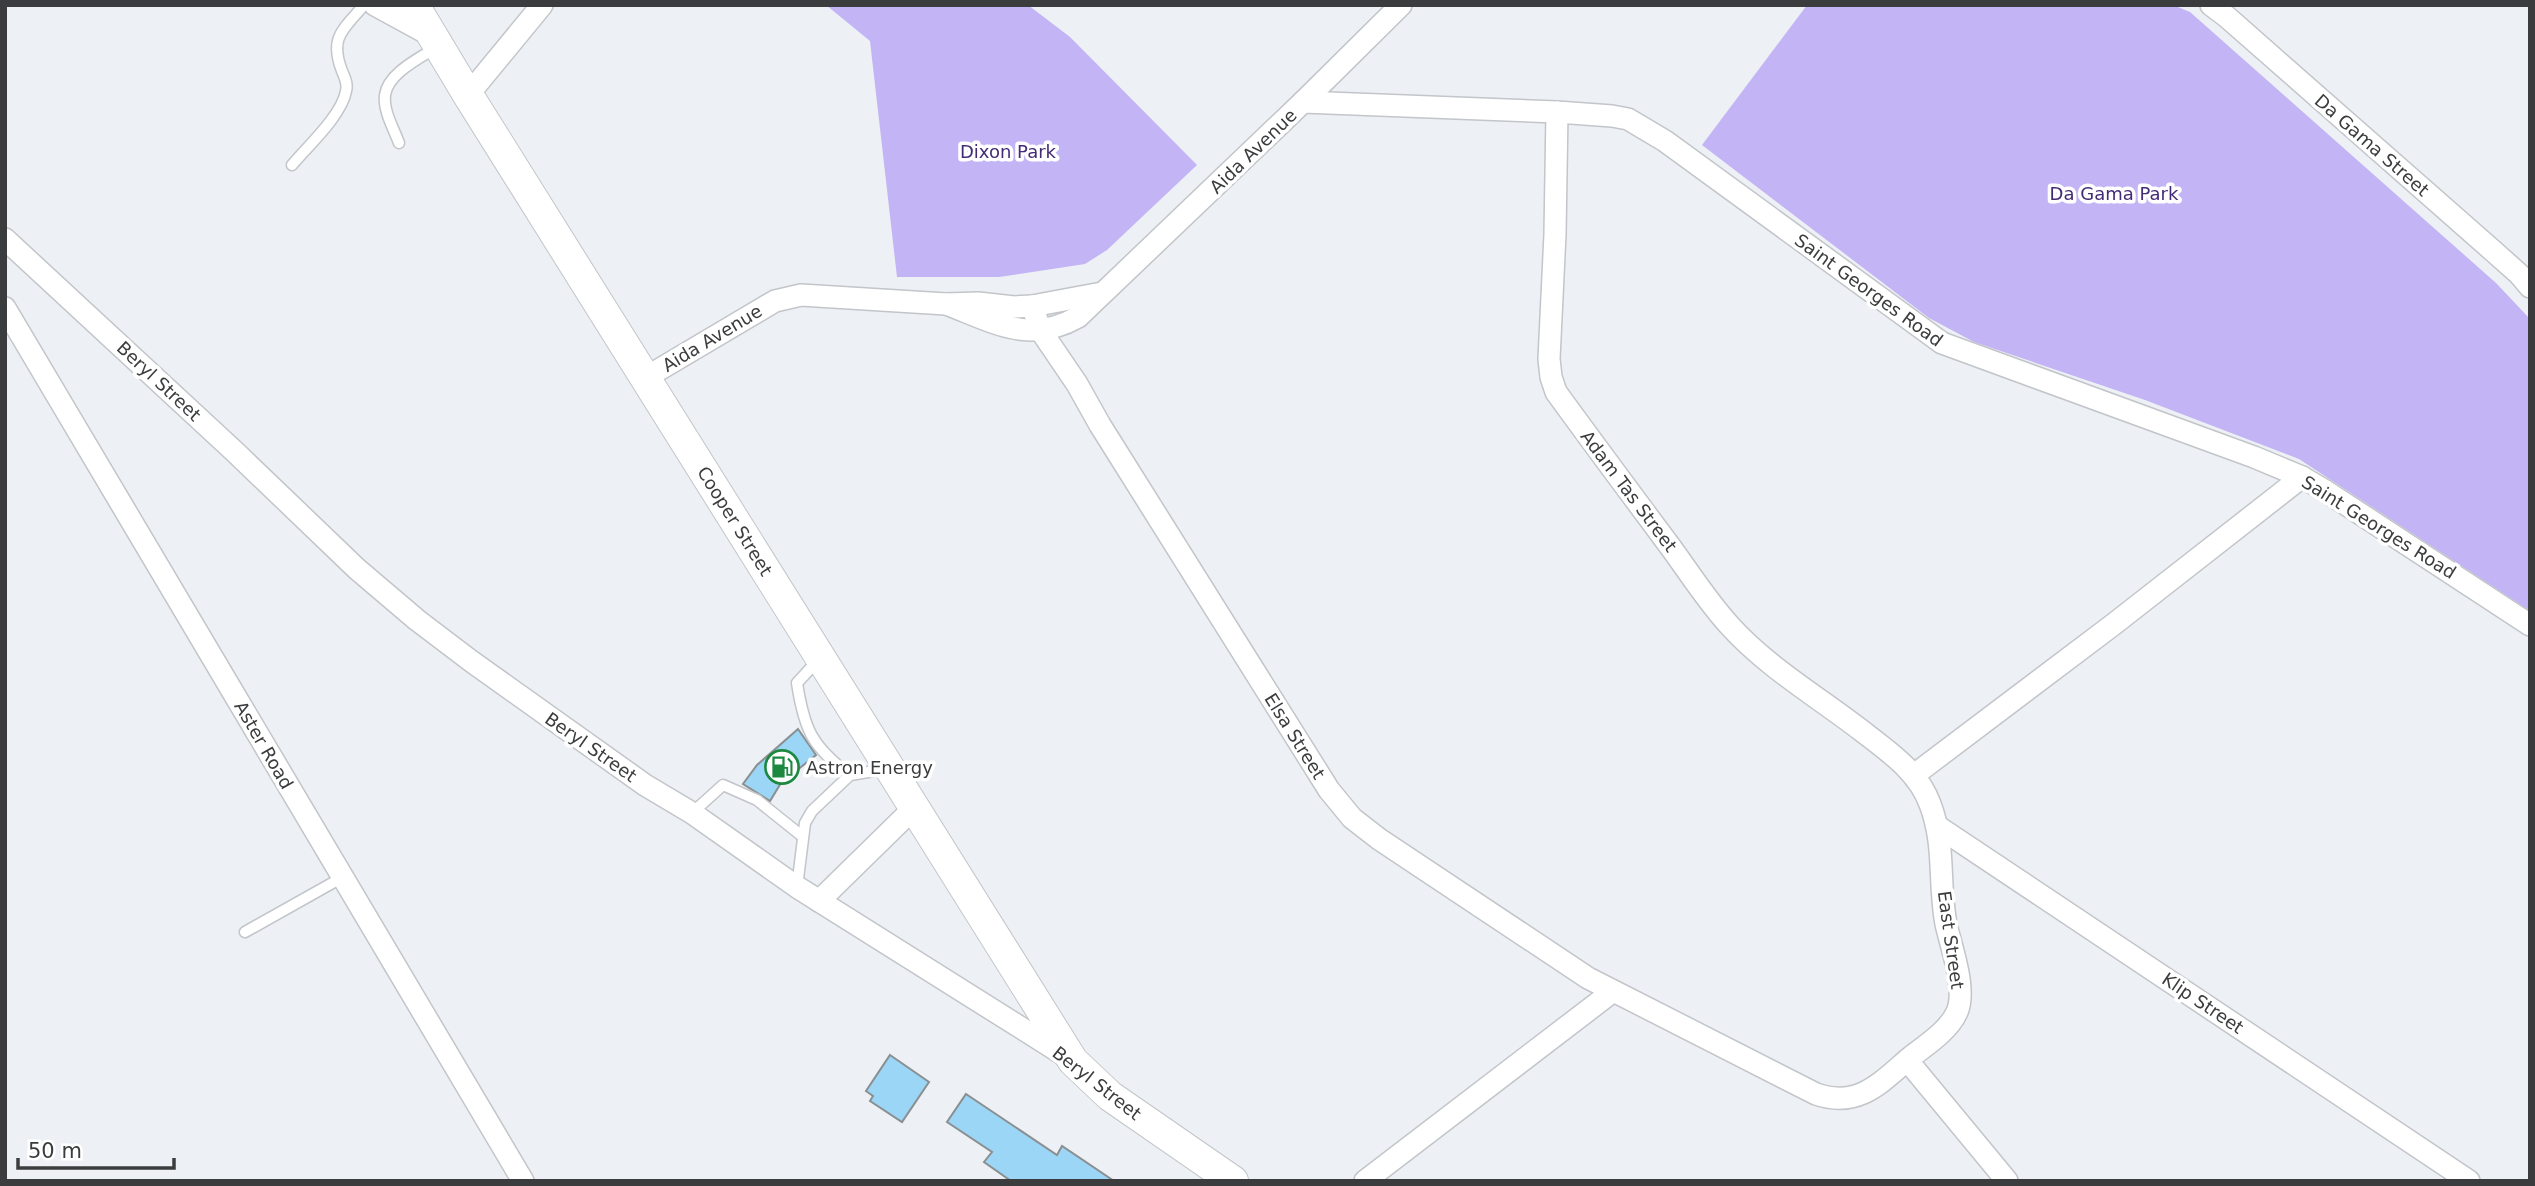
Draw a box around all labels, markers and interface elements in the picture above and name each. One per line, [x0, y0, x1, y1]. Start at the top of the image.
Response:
street label: Da Gama Street [2311, 90, 2433, 200]
street label: Aida Avenue [1205, 104, 1301, 198]
park label: Dixon Park [960, 141, 1057, 162]
park label: Da Gama Park [2050, 183, 2179, 204]
street label: Saint Georges Road [1791, 229, 1947, 351]
street label: Aida Avenue [658, 300, 766, 376]
street label: Beryl Street [113, 337, 205, 425]
street label: Adam Tas Street [1577, 426, 1681, 556]
street label: Cooper Street [693, 462, 777, 580]
street label: Saint Georges Road [2298, 471, 2460, 583]
street label: Elsa Street [1260, 689, 1330, 783]
street label: Aster Road [230, 697, 298, 793]
street label: Beryl Street [541, 708, 641, 786]
fuel station icon: Astron Energy [763, 748, 801, 786]
place label: Astron Energy [806, 757, 933, 778]
street label: East Street [1934, 889, 1968, 991]
street label: Klip Street [2158, 968, 2248, 1038]
street label: Beryl Street [1048, 1042, 1146, 1124]
scale bar [18, 1126, 173, 1170]
text: 50 m [28, 1139, 82, 1163]

